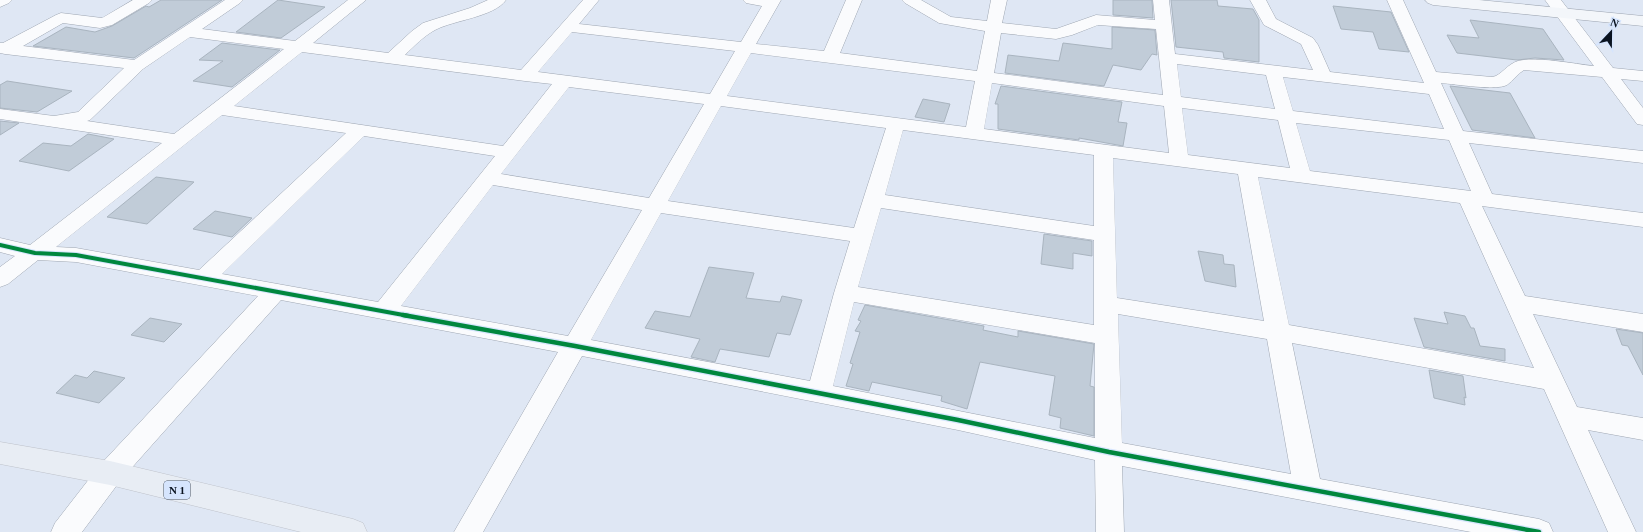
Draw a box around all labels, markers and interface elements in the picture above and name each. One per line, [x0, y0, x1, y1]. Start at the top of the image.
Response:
north arrow [1591, 12, 1631, 52]
text: N [1609, 16, 1621, 30]
road number: N 1 [164, 481, 190, 499]

